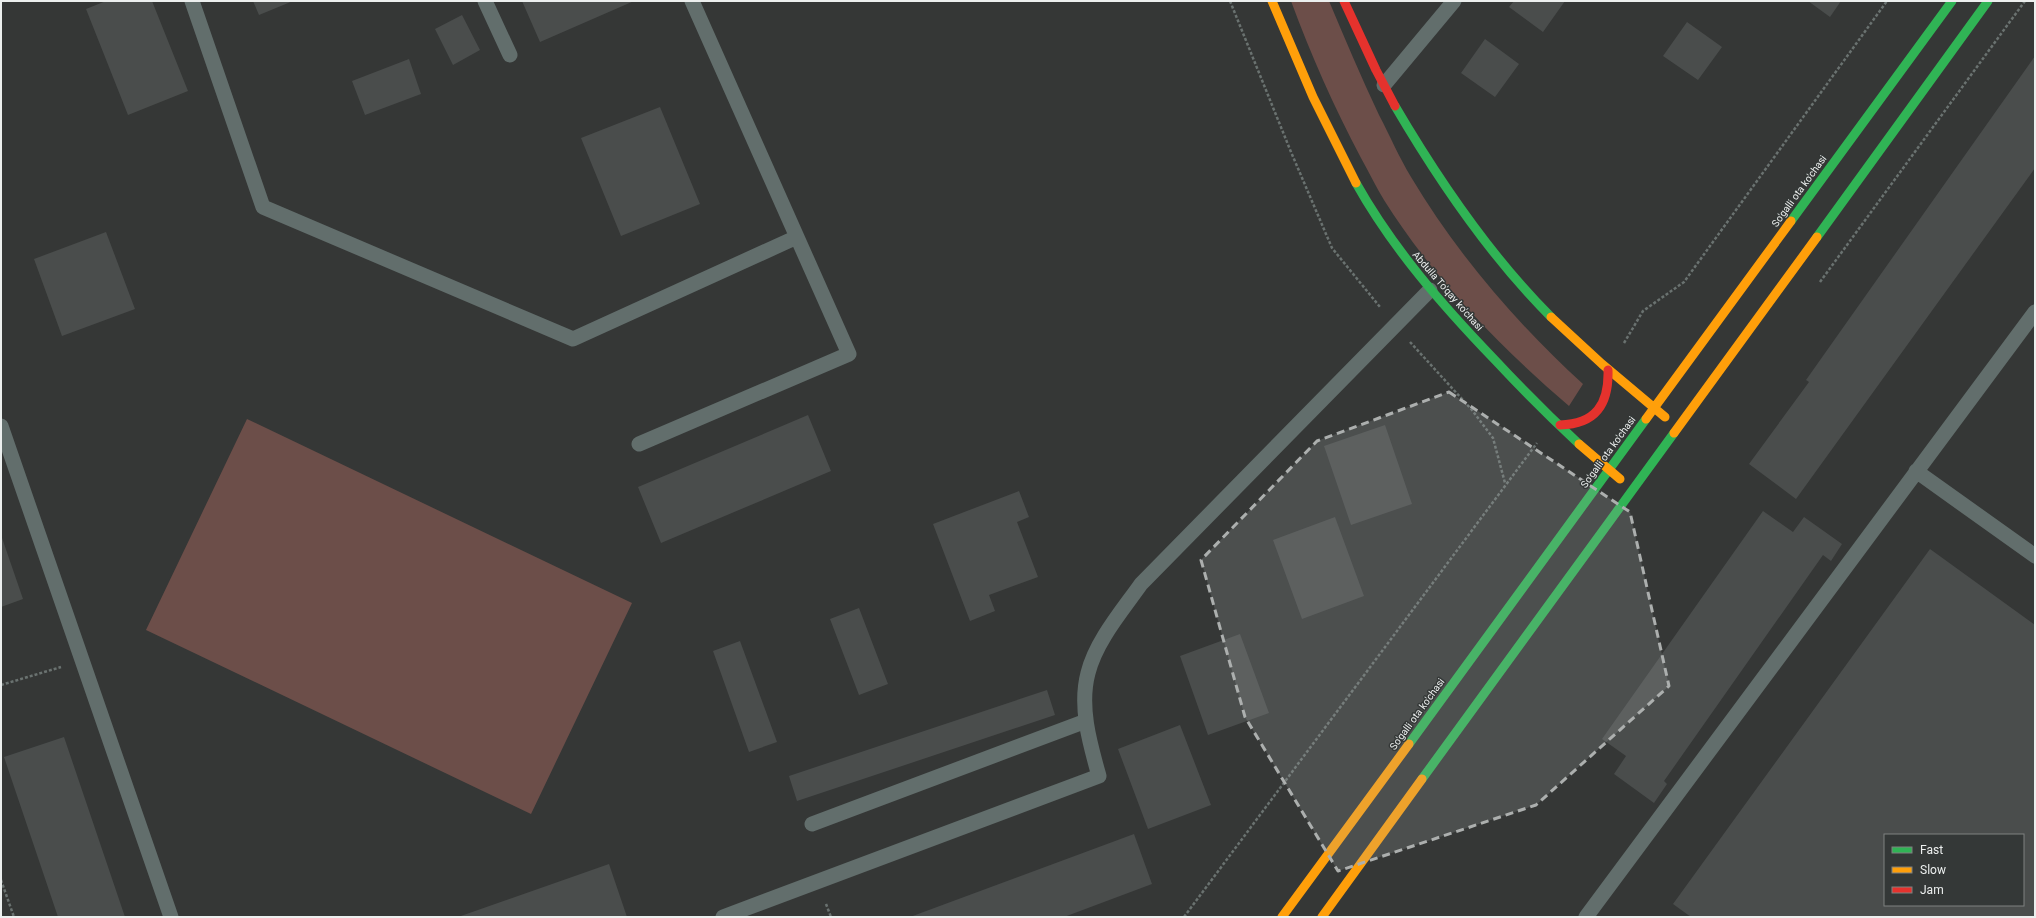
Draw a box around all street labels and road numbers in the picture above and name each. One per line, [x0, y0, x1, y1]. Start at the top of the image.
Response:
street label: So'galli ota ko'chasi [1769, 153, 1829, 229]
street label: Abdulla To'qay ko'chasi [1411, 249, 1485, 333]
street label: So'galli ota ko'chasi [1578, 414, 1638, 490]
street label: So'galli ota ko'chasi [1387, 676, 1447, 752]

